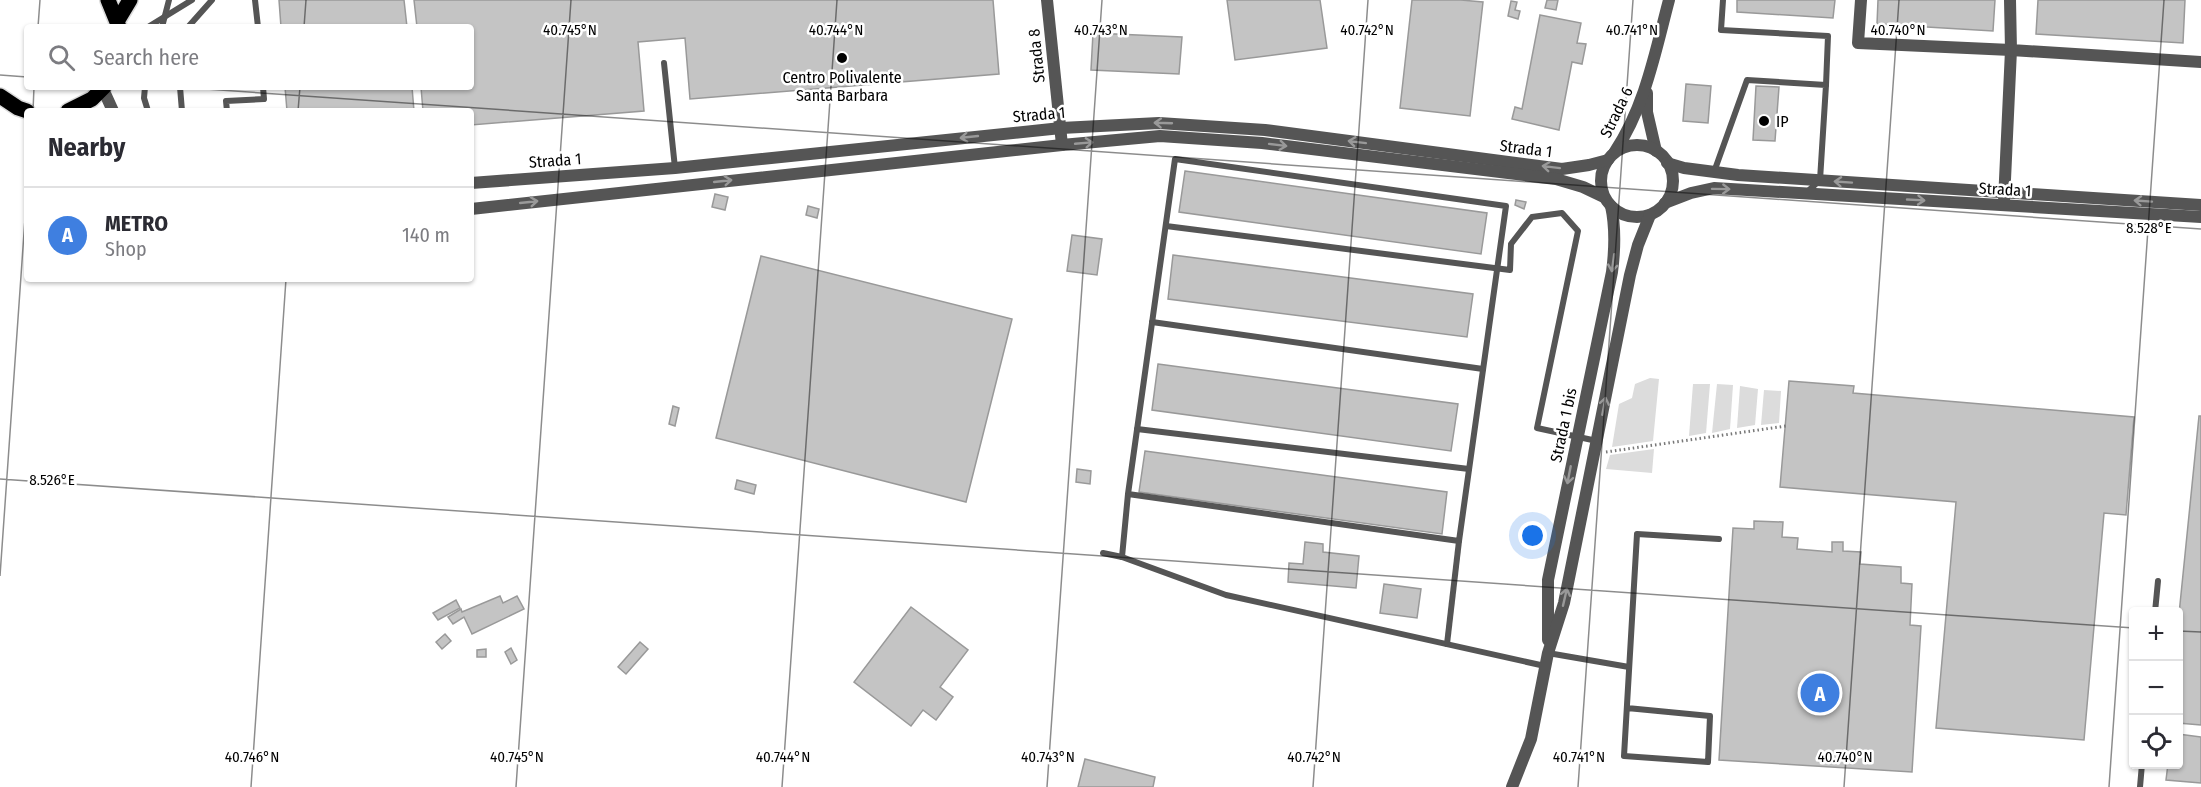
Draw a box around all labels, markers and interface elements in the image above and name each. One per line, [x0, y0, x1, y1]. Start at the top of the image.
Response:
text: 40.745°N [543, 21, 597, 39]
text: 40.744°N [809, 21, 863, 39]
text: 40.743°N [1074, 21, 1128, 39]
text: 40.742°N [1340, 21, 1394, 39]
text: 40.741°N [1606, 21, 1658, 39]
text: 40.740°N [1870, 21, 1926, 39]
search box [24, 24, 474, 90]
street label: Strada 8 [1024, 28, 1049, 84]
icon: search [45, 41, 78, 74]
text: Search here [93, 44, 199, 71]
marker: Centro Polivalente Santa Barbara [835, 51, 849, 65]
place label: Centro Polivalente Santa Barbara [782, 68, 902, 105]
street label: Strada 6 [1596, 84, 1637, 141]
street label: Strada 1 [1012, 103, 1066, 126]
place label: IP [1776, 112, 1789, 131]
marker: IP [1757, 114, 1771, 128]
one-way arrow [1154, 118, 1174, 129]
text: Nearby [48, 132, 125, 163]
one-way arrow [959, 132, 979, 143]
one-way arrow [1348, 136, 1368, 147]
street label: Strada 1 [1499, 136, 1553, 161]
one-way arrow [1073, 137, 1093, 148]
one-way arrow [1268, 139, 1288, 150]
street label: Strada 1 [528, 149, 582, 172]
one-way arrow [1541, 162, 1561, 173]
one-way arrow [713, 175, 732, 186]
one-way arrow [1834, 176, 1854, 187]
street label: Strada 1 [1978, 179, 2032, 200]
one-way arrow [1711, 183, 1731, 195]
one-way arrow [1905, 195, 1925, 206]
one-way arrow [2133, 195, 2153, 206]
one-way arrow [519, 196, 539, 207]
text: METRO [105, 210, 168, 237]
text: 8.528°E [2126, 219, 2172, 237]
text: A [62, 223, 73, 247]
text: 140 m [402, 223, 450, 247]
text: Shop [105, 237, 147, 261]
one-way arrow [1608, 253, 1619, 273]
street label: Strada 1 bis [1546, 386, 1581, 464]
one-way arrow [1599, 397, 1610, 416]
one-way arrow [1563, 465, 1574, 484]
text: 8.526°E [29, 471, 75, 489]
your location [1518, 521, 1547, 550]
one-way arrow [1560, 588, 1571, 607]
map controls [2129, 607, 2183, 769]
button: + [2129, 607, 2183, 661]
button: − [2129, 661, 2183, 715]
pin: A [1800, 670, 1840, 716]
button: locate [2129, 715, 2183, 769]
text: 40.746°N [225, 748, 279, 766]
text: 40.745°N [490, 748, 544, 766]
text: 40.744°N [756, 748, 810, 766]
text: 40.743°N [1021, 748, 1075, 766]
text: 40.742°N [1287, 748, 1341, 766]
text: 40.741°N [1553, 748, 1605, 766]
text: 40.740°N [1817, 748, 1873, 766]

